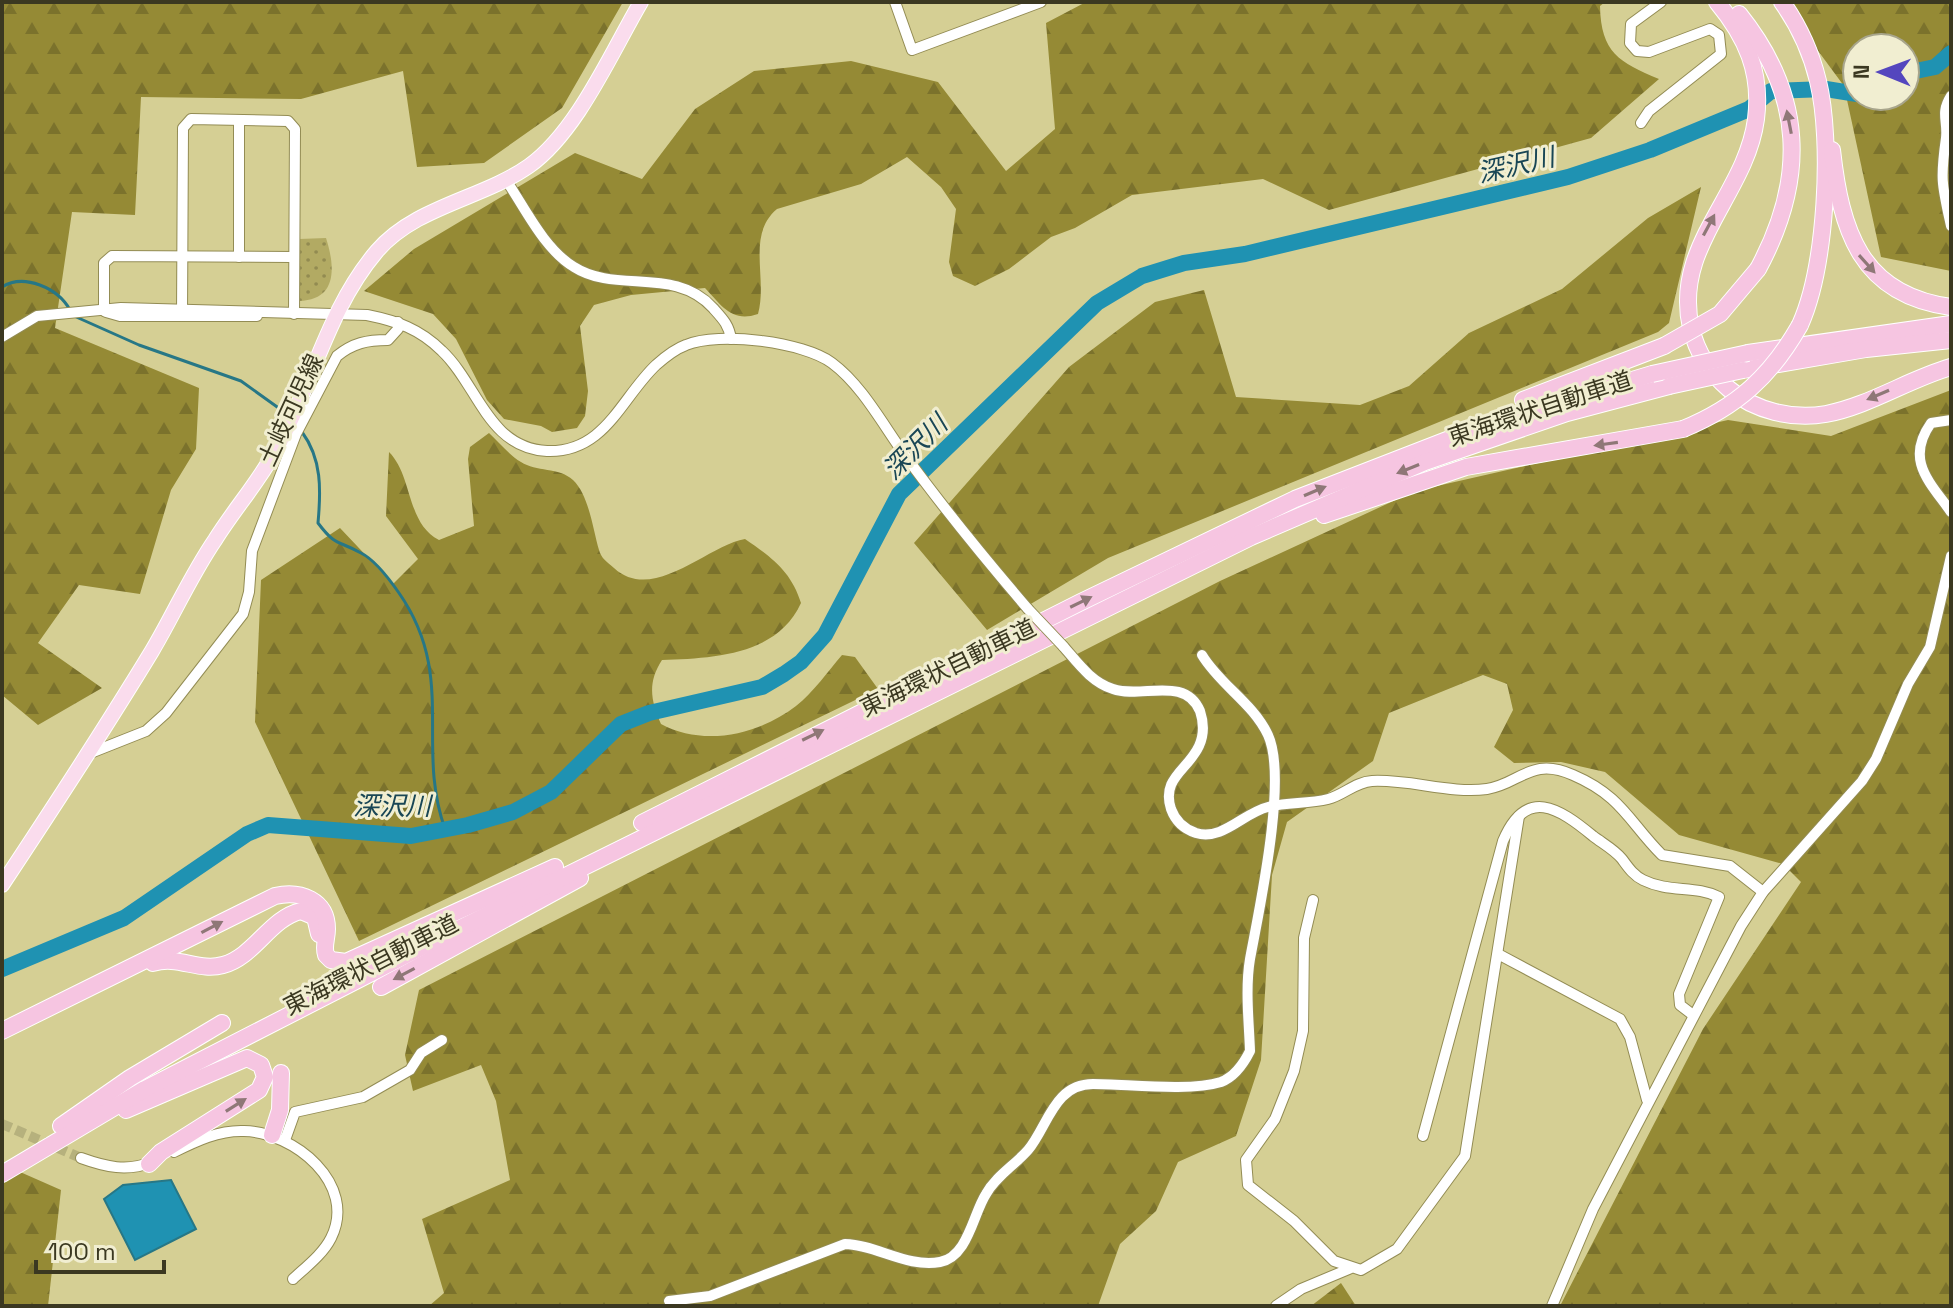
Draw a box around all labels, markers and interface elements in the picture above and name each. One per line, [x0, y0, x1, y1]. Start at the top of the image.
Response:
north arrow [1841, 32, 1921, 112]
text: N [1847, 64, 1875, 79]
one-way arrow [1782, 109, 1795, 134]
water label: 深沢川 [1474, 139, 1561, 190]
one-way arrow [1702, 214, 1716, 236]
one-way arrow [1858, 253, 1875, 273]
street label: 土岐可児線 [251, 349, 330, 471]
street label: 東海環状自動車道 [1444, 364, 1636, 453]
one-way arrow [1866, 388, 1890, 401]
water label: 深沢川 [875, 405, 957, 487]
one-way arrow [1594, 438, 1619, 451]
one-way arrow [1396, 463, 1420, 476]
one-way arrow [1303, 484, 1327, 497]
one-way arrow [1069, 596, 1092, 609]
street label: 東海環状自動車道 [855, 612, 1041, 724]
one-way arrow [801, 729, 824, 742]
water label: 深沢川 [353, 789, 434, 823]
street label: 東海環状自動車道 [278, 907, 463, 1022]
one-way arrow [201, 921, 223, 935]
one-way arrow [393, 968, 416, 981]
one-way arrow [226, 1097, 247, 1112]
scale bar [36, 1224, 164, 1274]
text: 100 m [48, 1236, 116, 1267]

